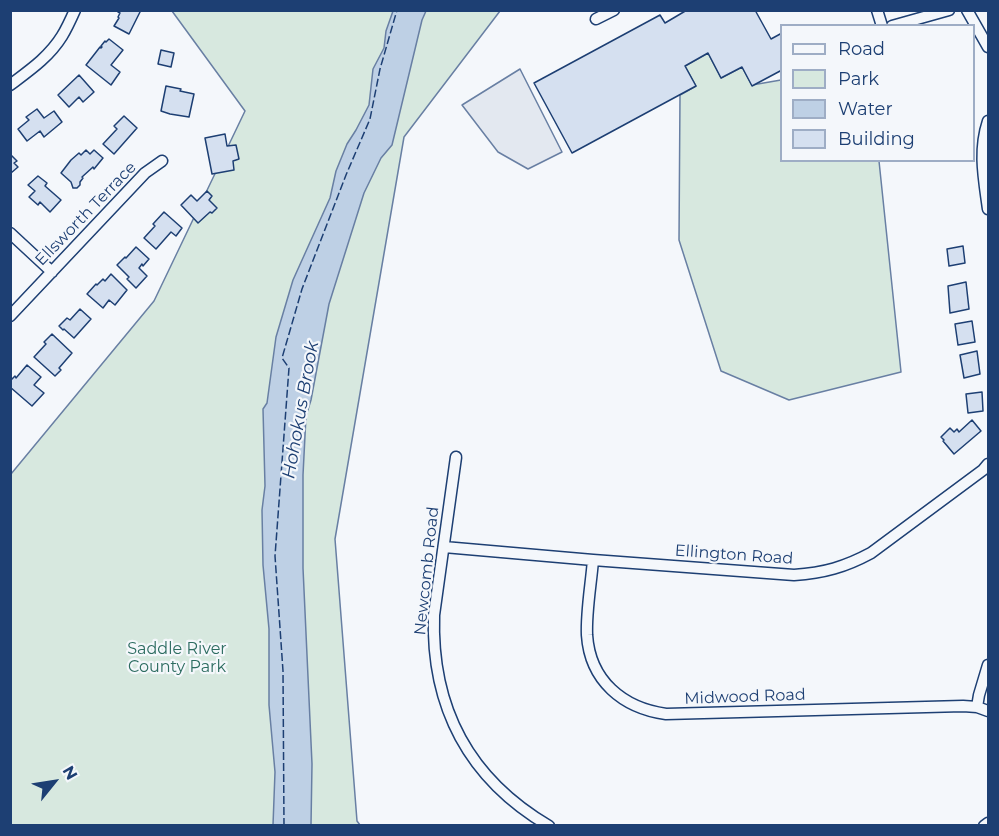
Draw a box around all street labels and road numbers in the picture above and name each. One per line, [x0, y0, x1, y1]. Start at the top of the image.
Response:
street label: Ellsworth Terrace [32, 158, 140, 270]
street label: Newcomb Road [411, 506, 443, 636]
street label: Ellington Road [674, 541, 794, 569]
street label: Midwood Road [684, 685, 806, 709]

